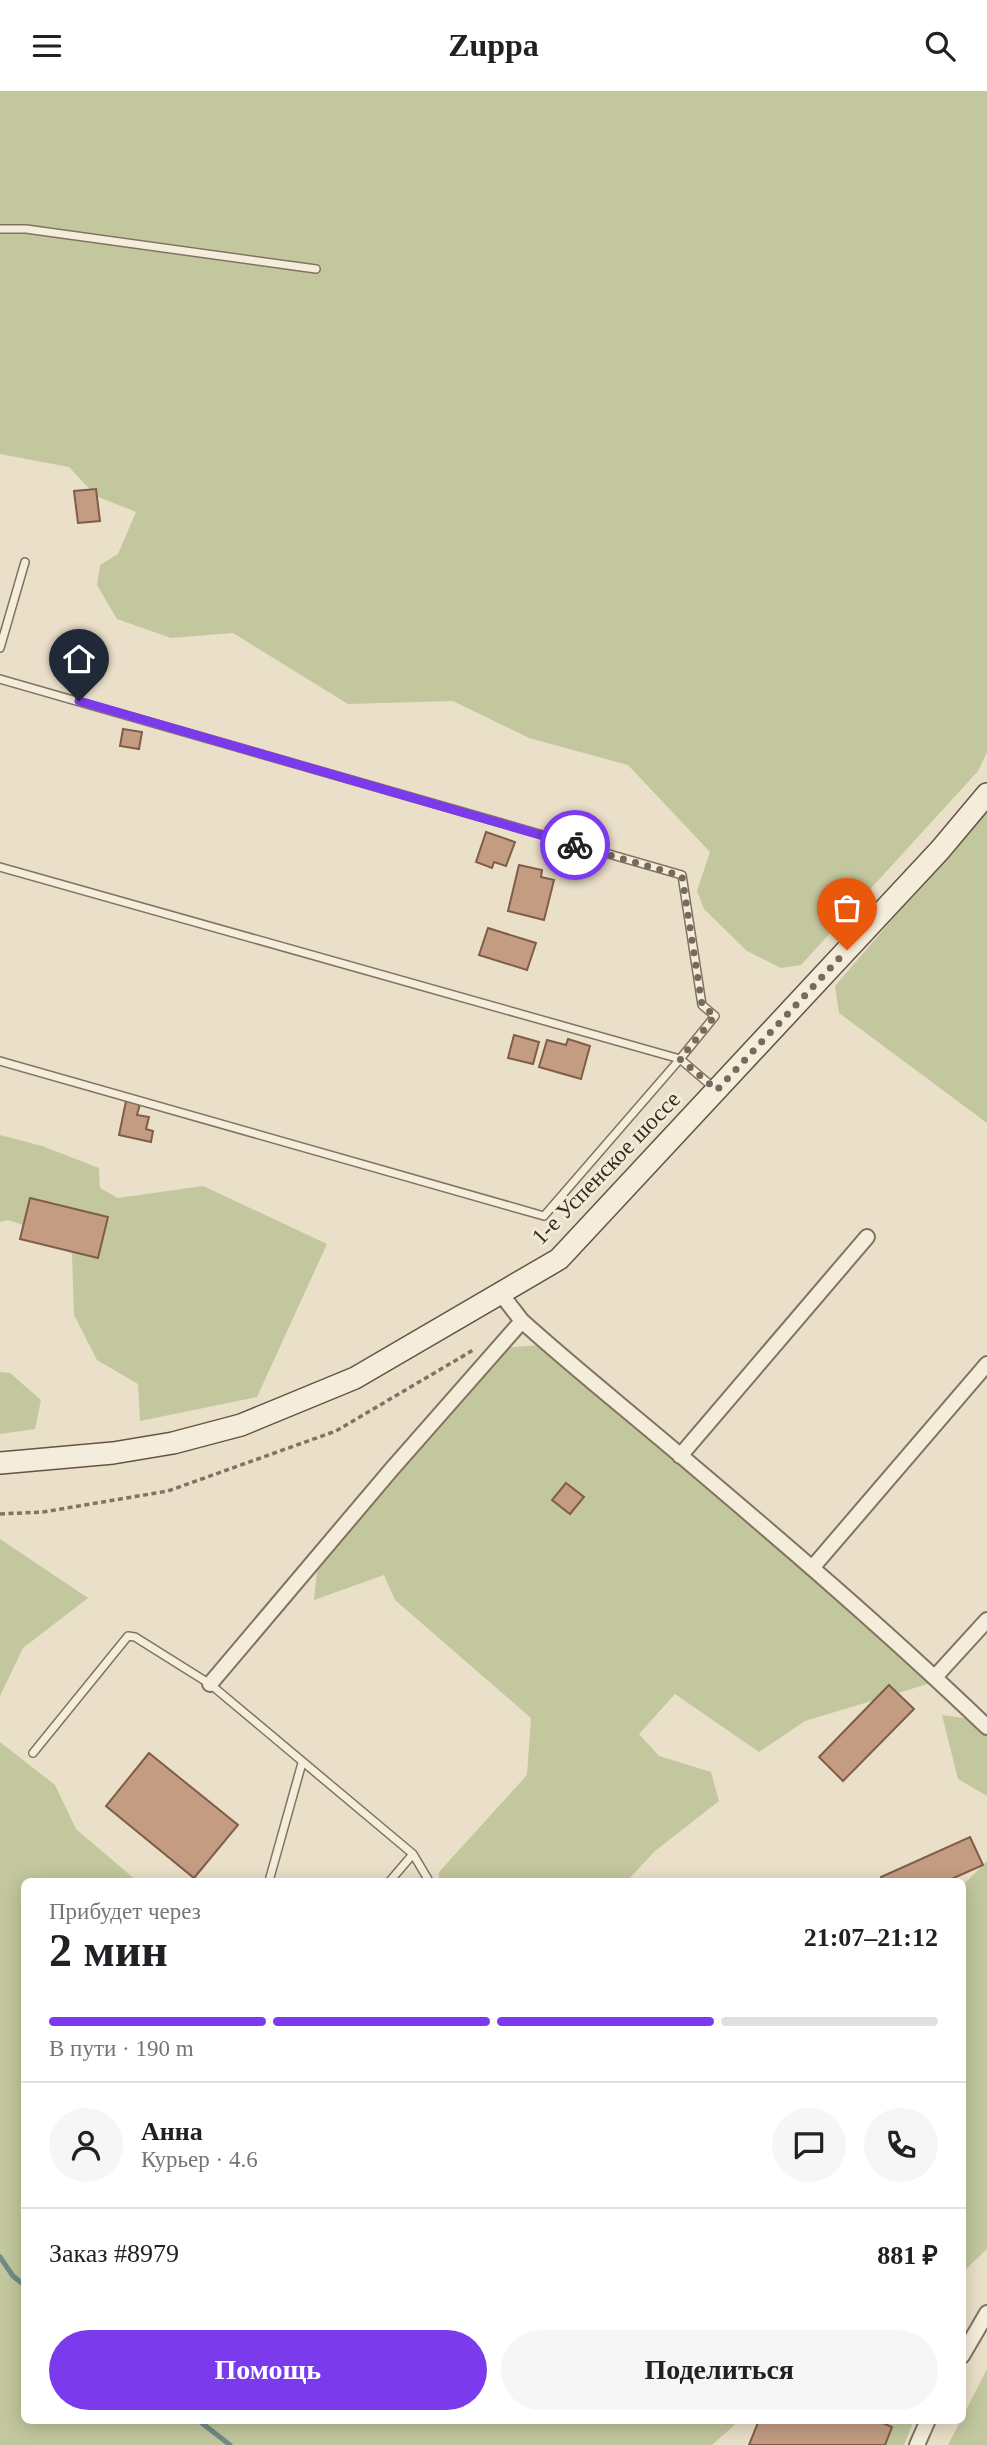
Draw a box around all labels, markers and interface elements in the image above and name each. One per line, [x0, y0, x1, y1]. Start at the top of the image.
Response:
icon: menu [28, 27, 66, 65]
text: Zuppa [448, 27, 539, 63]
icon: search [921, 27, 959, 65]
pin [49, 629, 109, 701]
icon: home [60, 640, 98, 678]
courier [540, 810, 610, 880]
icon: bike [556, 826, 594, 864]
pin [817, 878, 877, 950]
icon: bag [828, 889, 866, 927]
street label: 1-е Успенское шоссе [527, 1087, 685, 1249]
text: Прибудет через [49, 1899, 201, 1924]
text: 21:07–21:12 [804, 1923, 938, 1952]
text: 2 мин [49, 1925, 168, 1976]
text: В пути · 190 m [49, 2036, 194, 2061]
button: person [49, 2108, 123, 2182]
button: chat [772, 2108, 846, 2182]
button: phone [864, 2108, 938, 2182]
text: Анна [141, 2117, 203, 2146]
text: Курьер · 4.6 [141, 2147, 258, 2172]
text: Заказ #8979 [49, 2239, 179, 2268]
text: 881 ₽ [877, 2241, 938, 2270]
button: Помощь [49, 2330, 487, 2410]
button: Поделиться [501, 2330, 938, 2410]

